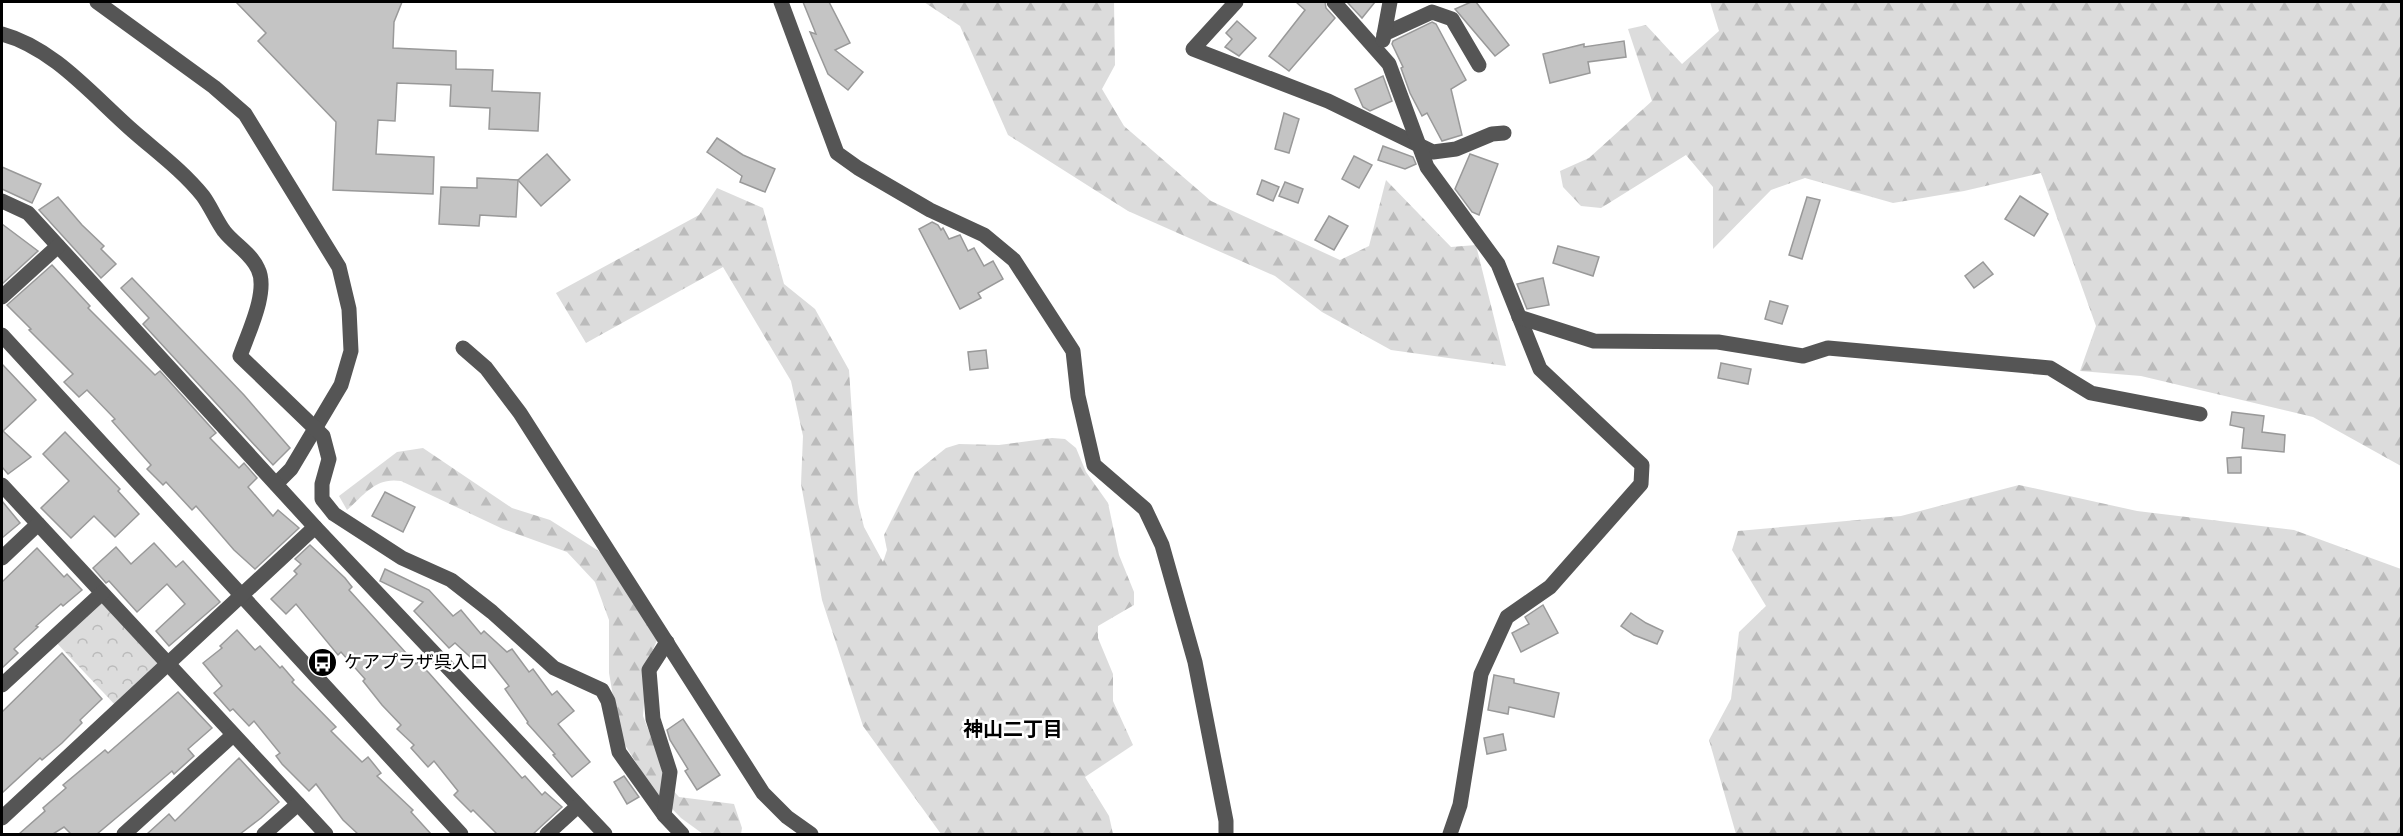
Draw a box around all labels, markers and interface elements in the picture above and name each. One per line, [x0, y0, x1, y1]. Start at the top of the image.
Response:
bus stop icon: ケアプラザ呉入口 [307, 646, 339, 678]
place label: ケアプラザ呉入口 [344, 649, 488, 675]
district label: 神山二丁目 [963, 715, 1063, 744]

